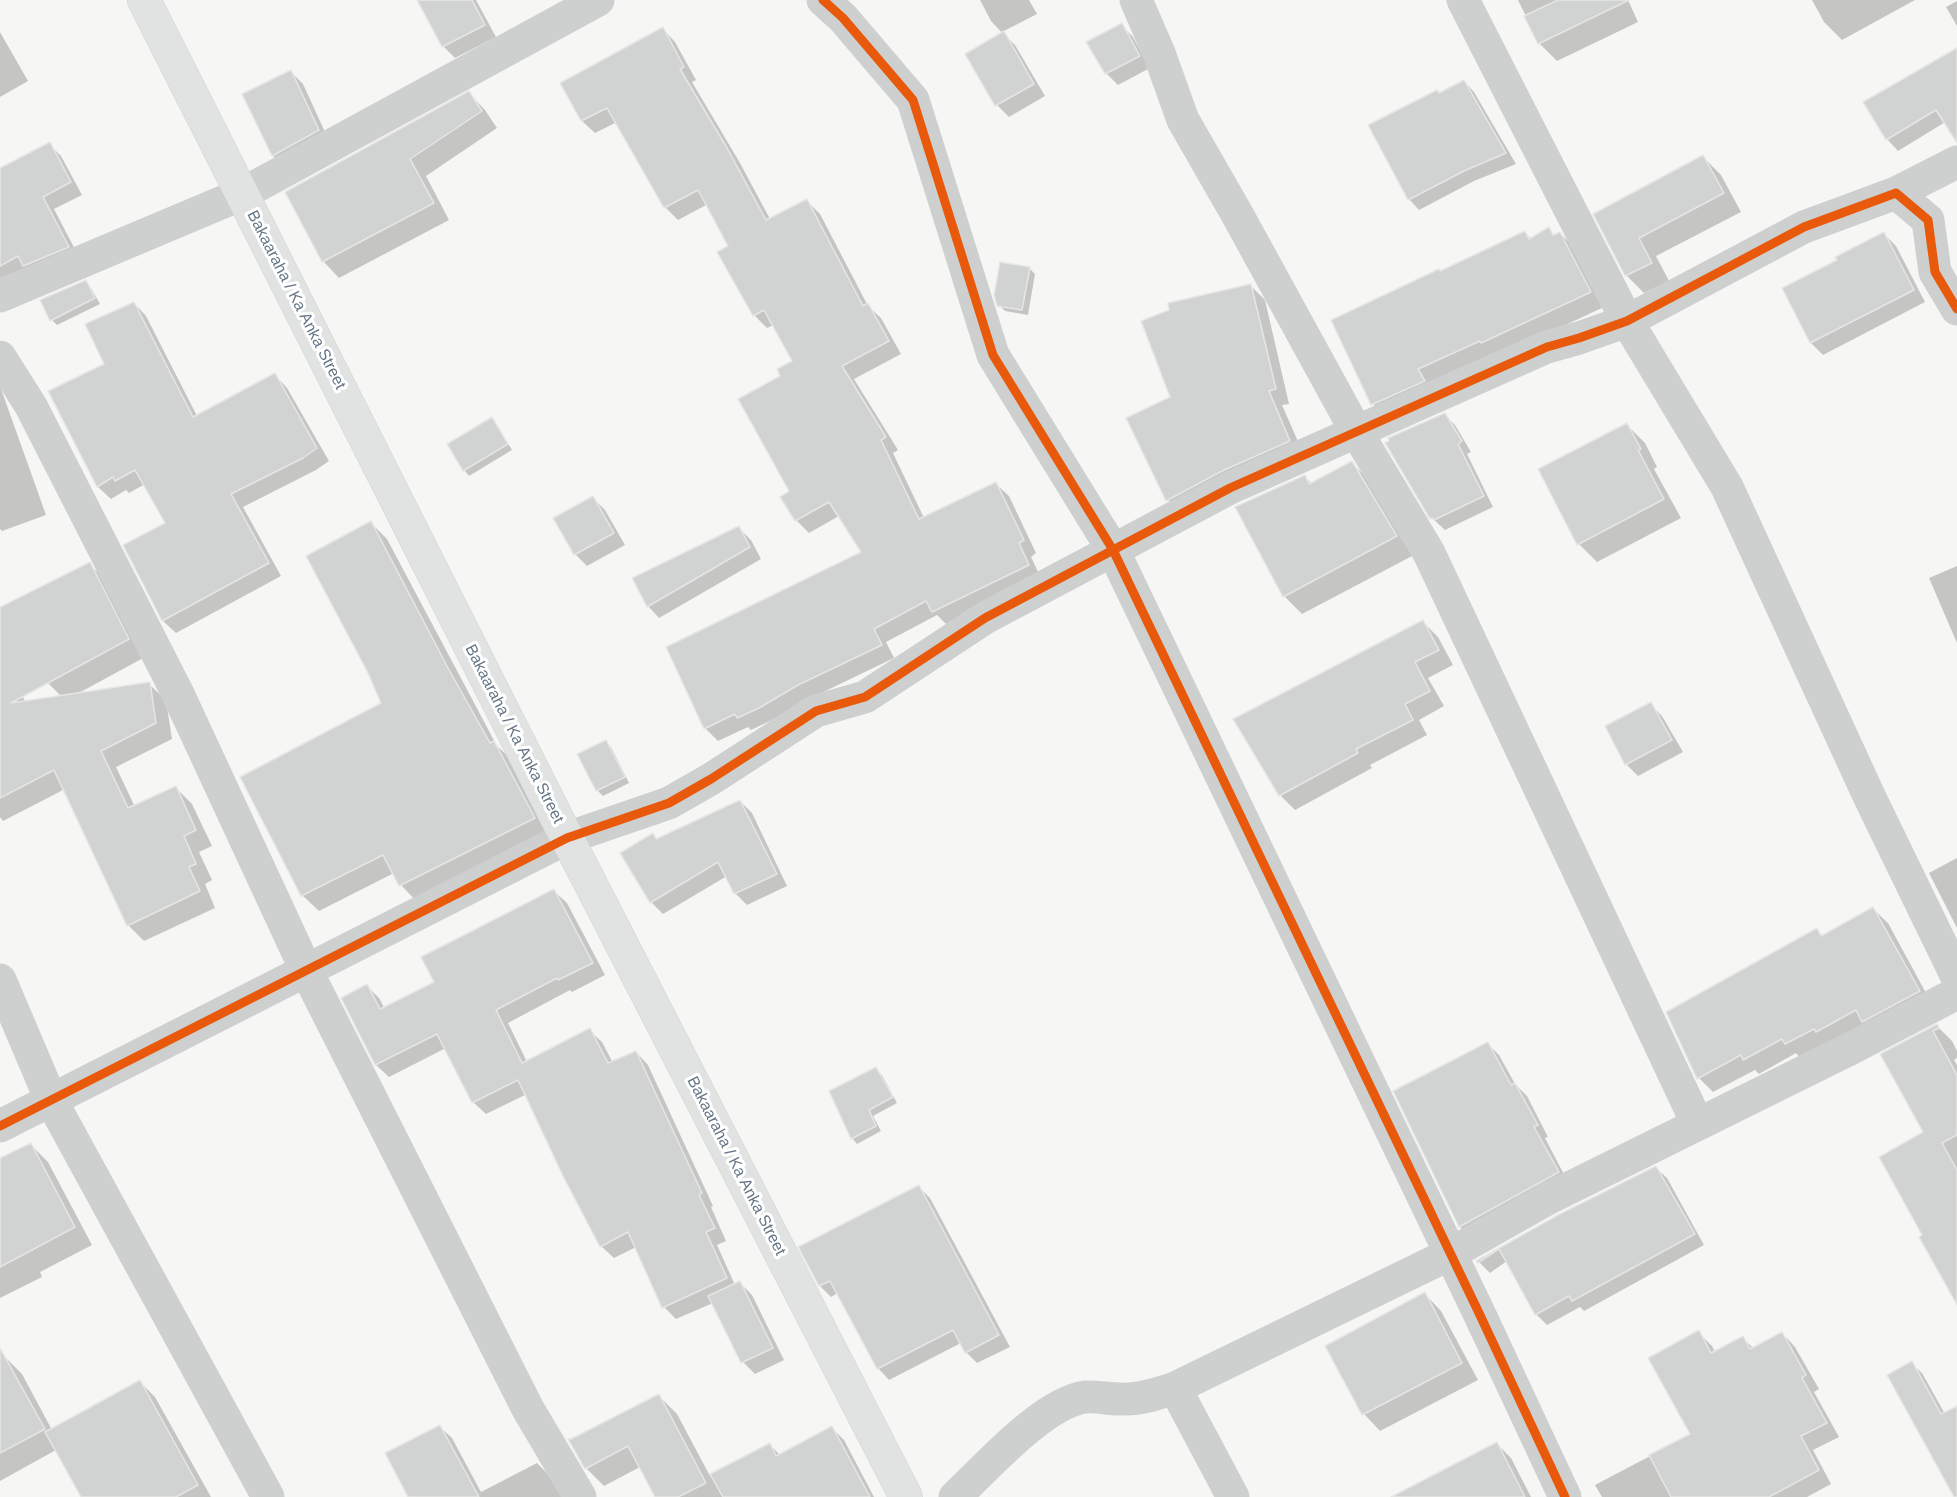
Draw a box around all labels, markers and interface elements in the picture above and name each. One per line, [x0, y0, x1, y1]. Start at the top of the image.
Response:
street label: Bakaaraha / Ka Anka Street [242, 207, 350, 393]
street label: Bakaaraha / Ka Anka Street [460, 641, 568, 827]
street label: Bakaaraha / Ka Anka Street [682, 1073, 790, 1259]

